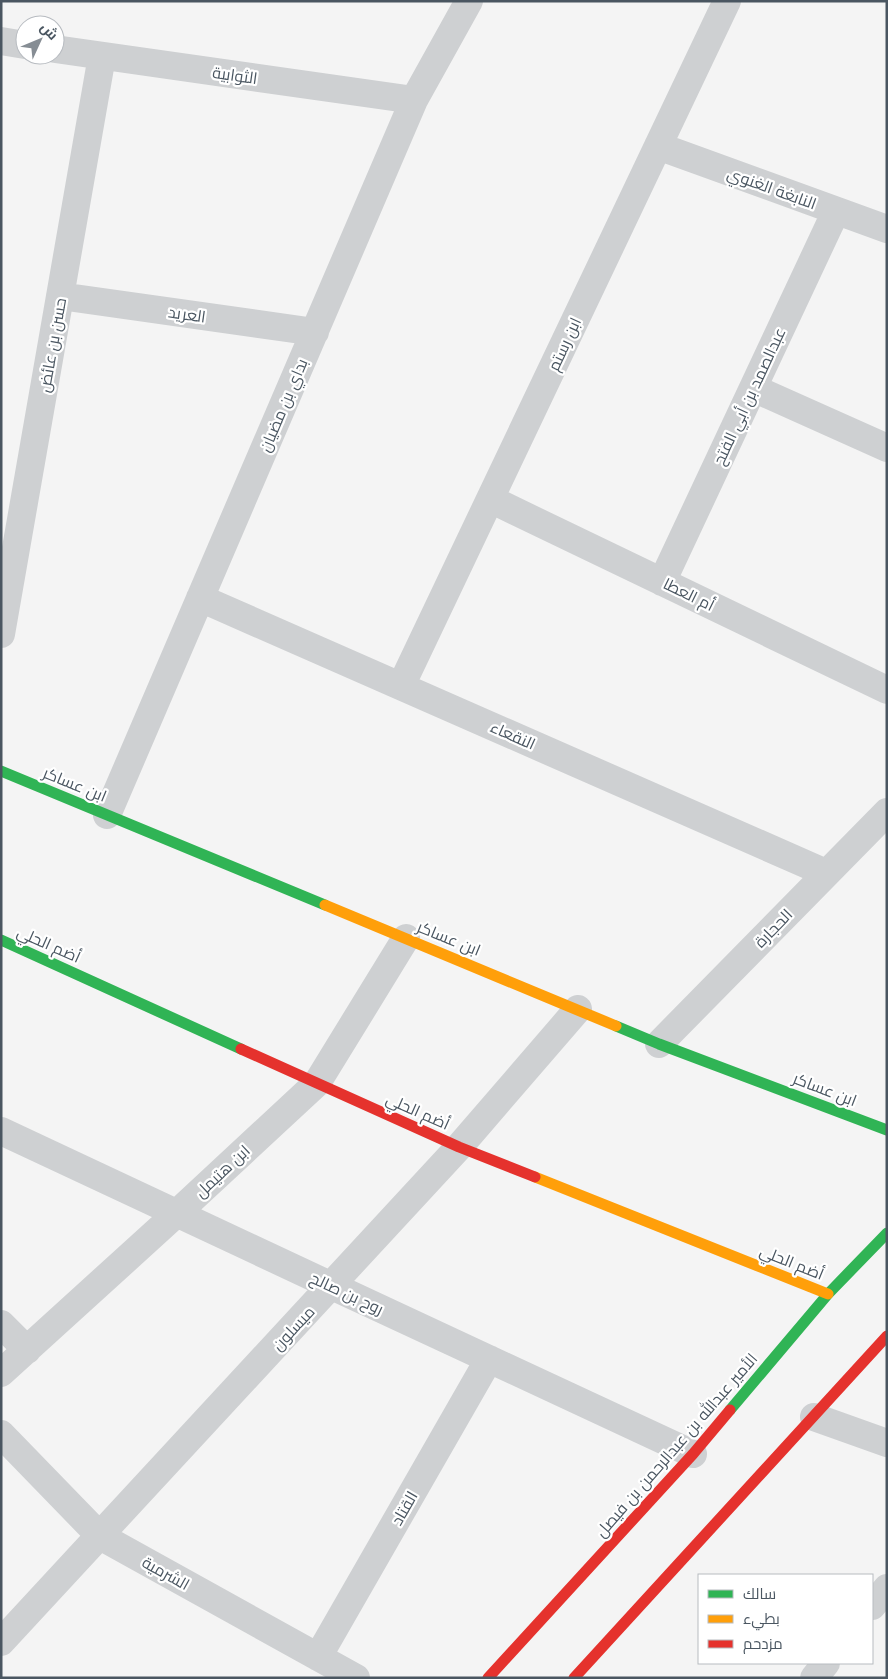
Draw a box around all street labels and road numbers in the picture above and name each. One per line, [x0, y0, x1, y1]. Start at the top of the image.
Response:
street label: الثوابية [211, 62, 259, 88]
street label: النابغة الغنوي [723, 163, 819, 217]
street label: حسن بن عائض [34, 296, 71, 394]
street label: العريد [167, 301, 207, 327]
street label: ابن رستم [543, 314, 587, 375]
street label: عبدالصمد بن أبي الفتح [708, 324, 793, 470]
street label: بداي بن مضيان [254, 355, 315, 456]
street label: أم العطا [659, 573, 718, 617]
street label: النقعاء [487, 716, 539, 754]
street label: ابن عساكر [39, 762, 110, 807]
street label: الحجارة [750, 904, 796, 952]
street label: ابن عساكر [413, 916, 484, 961]
street label: أضم الحلي [12, 921, 84, 971]
street label: ابن عساكر [789, 1067, 860, 1111]
street label: أضم الحلي [381, 1088, 453, 1138]
street label: ابن هتيمل [190, 1140, 254, 1202]
street label: أضم الحلي [755, 1240, 827, 1288]
street label: روح بن صالح [306, 1267, 387, 1321]
street label: ميسلون [267, 1302, 319, 1355]
street label: الأمير عبدالله بن عبدالرحمن بن فيصل [591, 1349, 762, 1542]
street label: القتاد [386, 1487, 422, 1529]
street label: الشرمية [139, 1552, 193, 1594]

